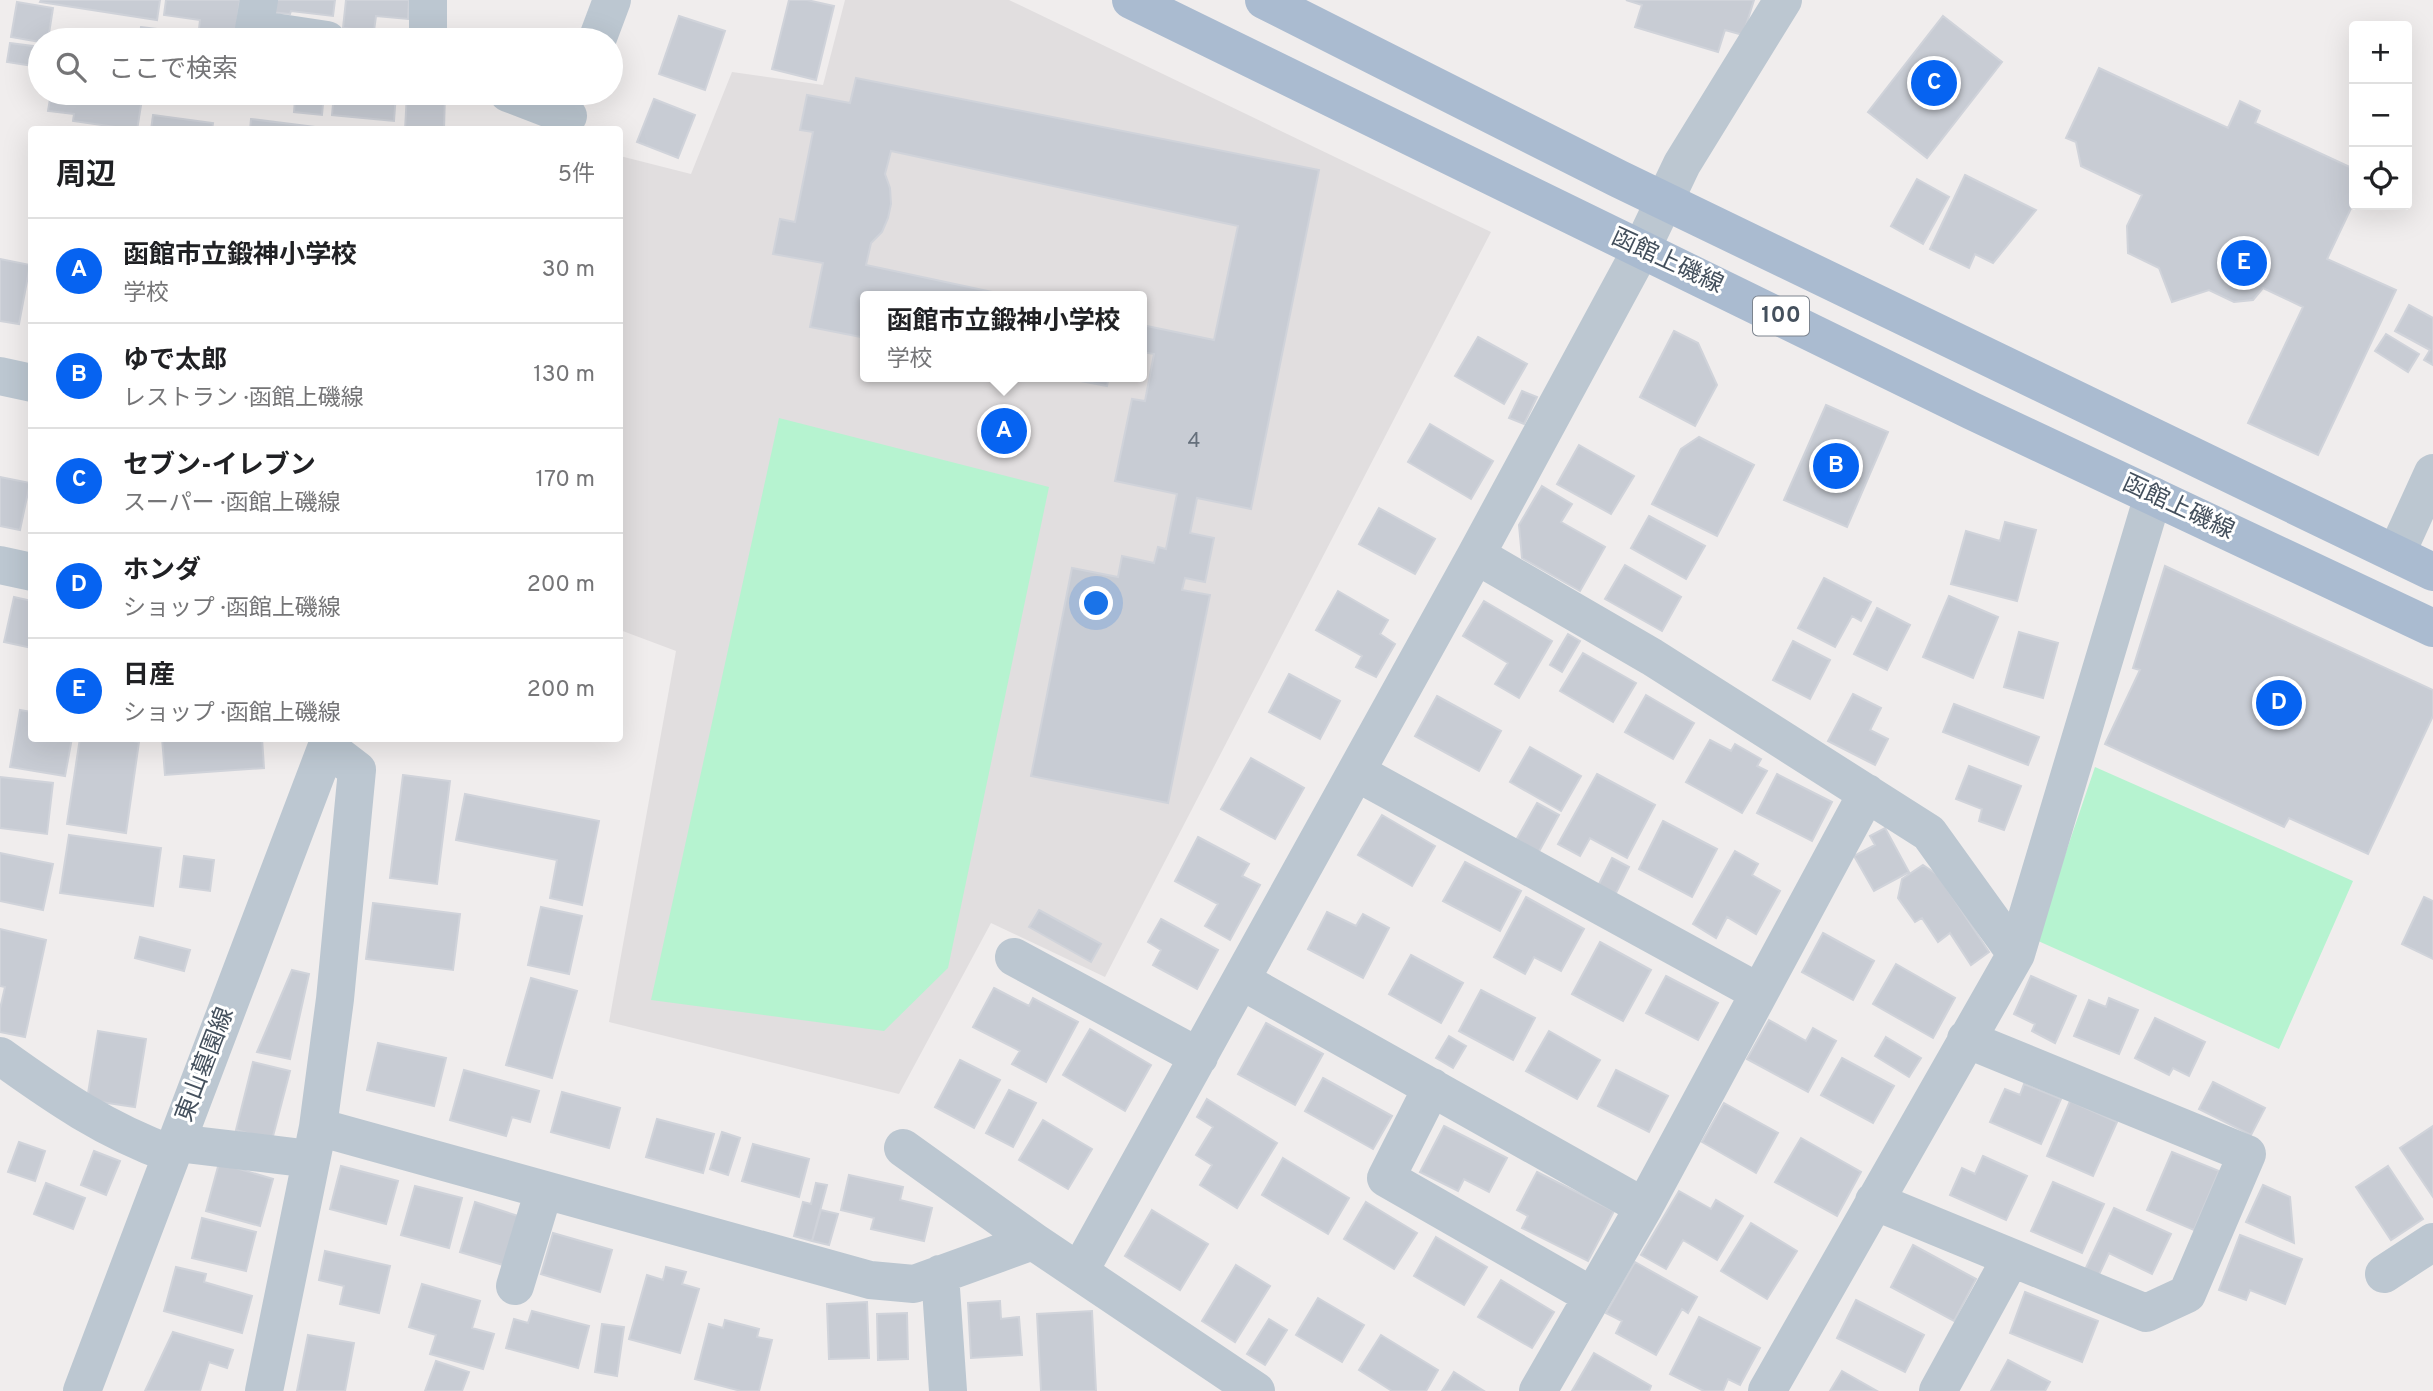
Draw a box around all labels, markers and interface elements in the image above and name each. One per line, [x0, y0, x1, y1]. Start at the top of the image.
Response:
map controls [2349, 21, 2412, 210]
button: + [2349, 21, 2412, 84]
search box [28, 28, 623, 105]
icon: search [52, 48, 90, 86]
text: ここで検索 [108, 54, 238, 87]
pin: C [1911, 57, 1957, 109]
button: − [2349, 84, 2412, 147]
button: locate [2349, 147, 2412, 210]
text: 周辺 [56, 158, 116, 195]
text: 5件 [558, 161, 595, 190]
street label: 函館上磯線 [1606, 223, 1728, 301]
pin: E [2221, 237, 2267, 289]
text: 函館市立鍛神小学校 [123, 240, 357, 273]
text: A [71, 256, 87, 285]
text: 30 m [542, 256, 595, 285]
text: 学校 [123, 280, 169, 309]
popup [860, 291, 1147, 382]
road number: 100 [1753, 296, 1809, 336]
text: 函館市立鍛神小学校 [886, 306, 1121, 339]
text: ゆで太郎 [123, 345, 227, 378]
text: 学校 [886, 346, 932, 375]
text: B [71, 361, 87, 390]
text: 130 m [533, 361, 595, 390]
text: レストラン · 函館上磯線 [123, 385, 364, 414]
pin: A [981, 405, 1027, 457]
house number: 4 [1187, 428, 1201, 455]
pin: B [1813, 440, 1859, 492]
text: セブン-イレブン [123, 450, 316, 483]
text: C [72, 466, 86, 495]
text: 170 m [536, 466, 595, 495]
street label: 函館上磯線 [2117, 469, 2239, 547]
text: スーパー · 函館上磯線 [123, 490, 341, 519]
text: ホンダ [123, 555, 201, 588]
text: D [71, 571, 87, 600]
text: 200 m [527, 571, 595, 600]
your location [1079, 586, 1113, 620]
text: ショップ · 函館上磯線 [123, 595, 341, 624]
text: 日産 [123, 660, 175, 693]
text: E [72, 676, 86, 705]
text: 200 m [527, 676, 595, 705]
pin: D [2256, 677, 2302, 729]
text: ショップ · 函館上磯線 [123, 700, 341, 729]
street label: 東山墓園線 [170, 1004, 242, 1126]

